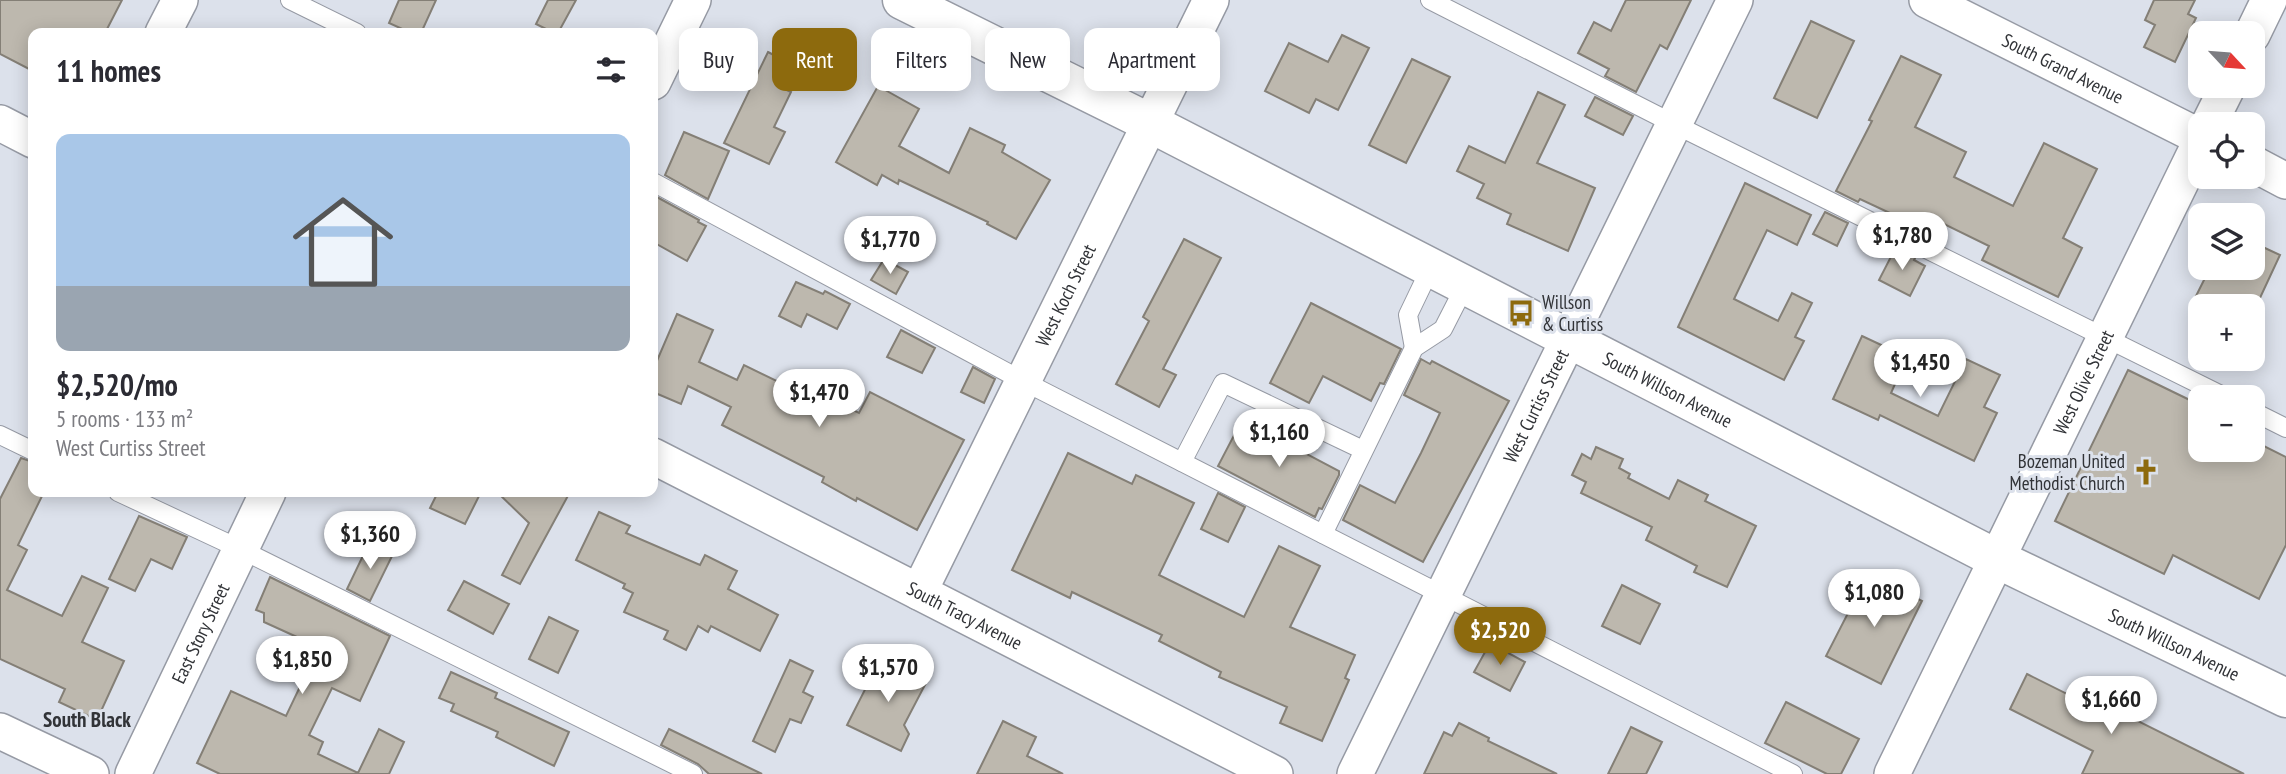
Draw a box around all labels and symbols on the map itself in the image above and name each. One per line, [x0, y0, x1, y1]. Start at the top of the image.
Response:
north arrow [2188, 21, 2264, 98]
street label: South Grand Avenue [1998, 28, 2128, 109]
pin: $1,780 [1845, 212, 1959, 272]
pin: $1,770 [833, 216, 947, 276]
street label: West Koch Street [1030, 239, 1101, 350]
place label: Willson & Curtiss [1542, 290, 1603, 336]
bus stop icon: Willson & Curtiss [1506, 298, 1536, 328]
street label: West Olive Street [2048, 325, 2119, 438]
pin: $1,450 [1863, 340, 1977, 399]
street label: West Curtiss Street [1498, 344, 1574, 467]
street label: South Willson Avenue [1599, 346, 1737, 433]
pin: $1,470 [762, 370, 876, 429]
pin: $1,160 [1222, 410, 1336, 469]
place label: Bozeman United Methodist Church [2010, 449, 2125, 495]
church icon: Bozeman United Methodist Church [2131, 457, 2161, 487]
pin: $1,360 [313, 512, 427, 571]
pin: $1,080 [1817, 570, 1931, 629]
street label: South Tracy Avenue [903, 576, 1026, 655]
street label: East Story Street [166, 579, 235, 687]
street label: South Willson Avenue [2105, 603, 2244, 686]
pin: $2,520 [1443, 608, 1557, 667]
pin: $1,850 [245, 636, 359, 696]
pin: $1,570 [831, 644, 945, 704]
pin: $1,660 [2054, 676, 2168, 736]
district label: South Black [43, 706, 131, 733]

